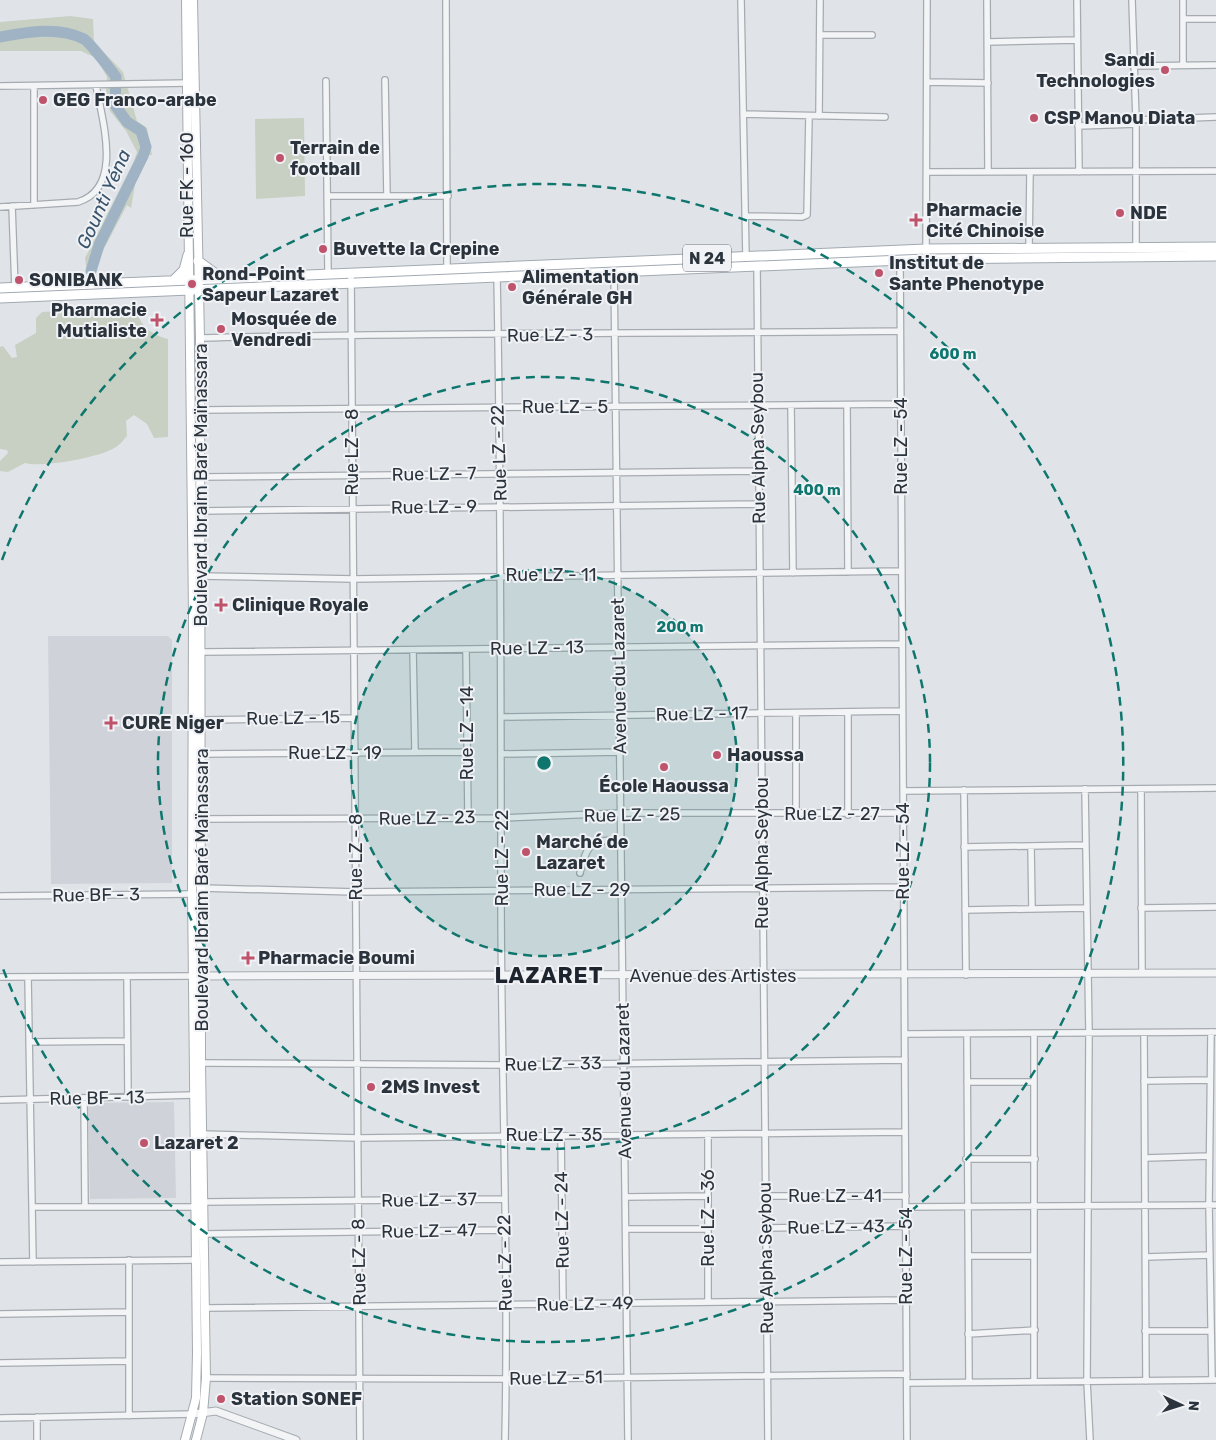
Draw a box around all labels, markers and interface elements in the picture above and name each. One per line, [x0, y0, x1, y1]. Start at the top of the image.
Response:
place label: Sandi Technologies [1036, 49, 1155, 92]
marker: Sandi Technologies [1159, 64, 1171, 76]
place label: GEG Franco-arabe [53, 89, 217, 111]
marker: GEG Franco-arabe [37, 94, 49, 106]
place label: CSP Manou Diata [1044, 107, 1195, 129]
marker: CSP Manou Diata [1028, 112, 1040, 124]
street label: Rue FK - 160 [176, 132, 198, 238]
place label: Terrain de football [290, 137, 380, 180]
water label: Gounti Yéna [71, 146, 136, 253]
marker: Terrain de football [274, 152, 286, 164]
place label: Pharmacie Cité Chinoise [926, 199, 1045, 242]
place label: NDE [1130, 202, 1167, 224]
marker: NDE [1114, 207, 1126, 219]
marker: Pharmacie Cité Chinoise [910, 214, 922, 226]
place label: Buvette la Crepine [333, 238, 500, 260]
marker: Buvette la Crepine [317, 243, 329, 255]
road number: N 24 [683, 244, 731, 272]
place label: Institut de Sante Phenotype [889, 252, 1045, 295]
place label: Rond-Point Sapeur Lazaret [202, 263, 339, 306]
place label: Alimentation Générale GH [522, 266, 639, 309]
marker: Institut de Sante Phenotype [873, 267, 885, 279]
place label: SONIBANK [29, 269, 123, 291]
marker: SONIBANK [13, 274, 25, 286]
marker: Rond-Point Sapeur Lazaret [186, 278, 198, 290]
marker: Alimentation Générale GH [506, 281, 518, 293]
place label: Pharmacie Mutialiste [51, 299, 147, 342]
place label: Mosquée de Vendredi [231, 308, 337, 351]
marker: Pharmacie Mutialiste [151, 314, 163, 326]
marker: Mosquée de Vendredi [215, 323, 227, 335]
street label: Rue LZ - 3 [507, 323, 593, 347]
street label: Boulevard Ibraim Baré Maïnassara [190, 343, 212, 627]
text: 600 m [929, 345, 977, 363]
street label: Rue Alpha Seybou [746, 372, 770, 524]
street label: Rue LZ - 5 [522, 396, 608, 418]
street label: Rue LZ - 54 [890, 397, 912, 495]
street label: Rue LZ - 22 [486, 404, 512, 502]
street label: Rue LZ - 8 [341, 408, 363, 496]
street label: Rue LZ - 7 [391, 462, 477, 486]
text: 400 m [793, 481, 841, 499]
street label: Rue LZ - 9 [391, 495, 477, 519]
street label: Rue LZ - 11 [506, 564, 597, 586]
place label: Clinique Royale [232, 594, 369, 616]
marker: Clinique Royale [214, 598, 228, 612]
street label: Avenue du Lazaret [607, 598, 631, 754]
text: 200 m [656, 618, 704, 636]
street label: Rue LZ - 13 [490, 636, 584, 660]
street label: Rue LZ - 14 [456, 686, 478, 780]
street label: Rue LZ - 17 [656, 702, 748, 726]
street label: Rue LZ - 15 [246, 706, 340, 730]
place label: CURE Niger [122, 712, 224, 734]
marker: CURE Niger [104, 716, 118, 730]
street label: Rue LZ - 19 [288, 742, 382, 764]
place label: Haoussa [727, 744, 804, 766]
street label: Boulevard Ibraim Baré Maïnassara [191, 748, 213, 1032]
marker: Haoussa [711, 749, 723, 761]
centre of rings [535, 754, 553, 772]
marker: École Haoussa [658, 761, 670, 773]
place label: École Haoussa [599, 775, 729, 797]
street label: Rue Alpha Seybou [751, 777, 773, 929]
street label: Rue LZ - 54 [892, 802, 914, 900]
street label: Rue LZ - 25 [583, 803, 681, 827]
street label: Rue LZ - 27 [784, 803, 880, 825]
street label: Rue LZ - 23 [378, 806, 476, 830]
street label: Rue LZ - 22 [491, 810, 513, 906]
street label: Rue LZ - 8 [345, 813, 367, 901]
place label: Marché de Lazaret [536, 831, 629, 874]
marker: Marché de Lazaret [520, 846, 532, 858]
street label: Rue LZ - 29 [534, 879, 630, 901]
street label: Rue BF - 3 [52, 883, 140, 907]
place label: Pharmacie Boumi [258, 947, 415, 969]
marker: Pharmacie Boumi [242, 952, 254, 964]
district label: LAZARET [494, 962, 604, 989]
street label: Avenue des Artistes [629, 965, 797, 987]
street label: Avenue du Lazaret [612, 1003, 636, 1159]
street label: Rue LZ - 33 [504, 1052, 602, 1076]
place label: 2MS Invest [381, 1076, 480, 1098]
marker: 2MS Invest [365, 1081, 377, 1093]
street label: Rue BF - 13 [49, 1086, 145, 1110]
street label: Rue LZ - 35 [505, 1124, 603, 1146]
place label: Lazaret 2 [154, 1132, 239, 1154]
marker: Lazaret 2 [138, 1137, 150, 1149]
street label: Rue LZ - 36 [697, 1169, 719, 1267]
street label: Rue LZ - 24 [550, 1171, 574, 1269]
street label: Rue Alpha Seybou [754, 1182, 778, 1334]
street label: Rue LZ - 41 [788, 1185, 882, 1207]
street label: Rue LZ - 37 [381, 1188, 477, 1212]
street label: Rue LZ - 54 [895, 1207, 917, 1305]
street label: Rue LZ - 22 [493, 1214, 517, 1312]
street label: Rue LZ - 43 [787, 1215, 885, 1239]
street label: Rue LZ - 8 [347, 1218, 371, 1306]
street label: Rue LZ - 47 [381, 1219, 477, 1243]
street label: Rue LZ - 49 [536, 1292, 634, 1316]
street label: Rue LZ - 51 [509, 1366, 603, 1390]
north arrow [1156, 1380, 1206, 1430]
place label: Station SONEF [231, 1388, 362, 1410]
marker: Station SONEF [215, 1393, 227, 1405]
text: N [1185, 1400, 1202, 1411]

